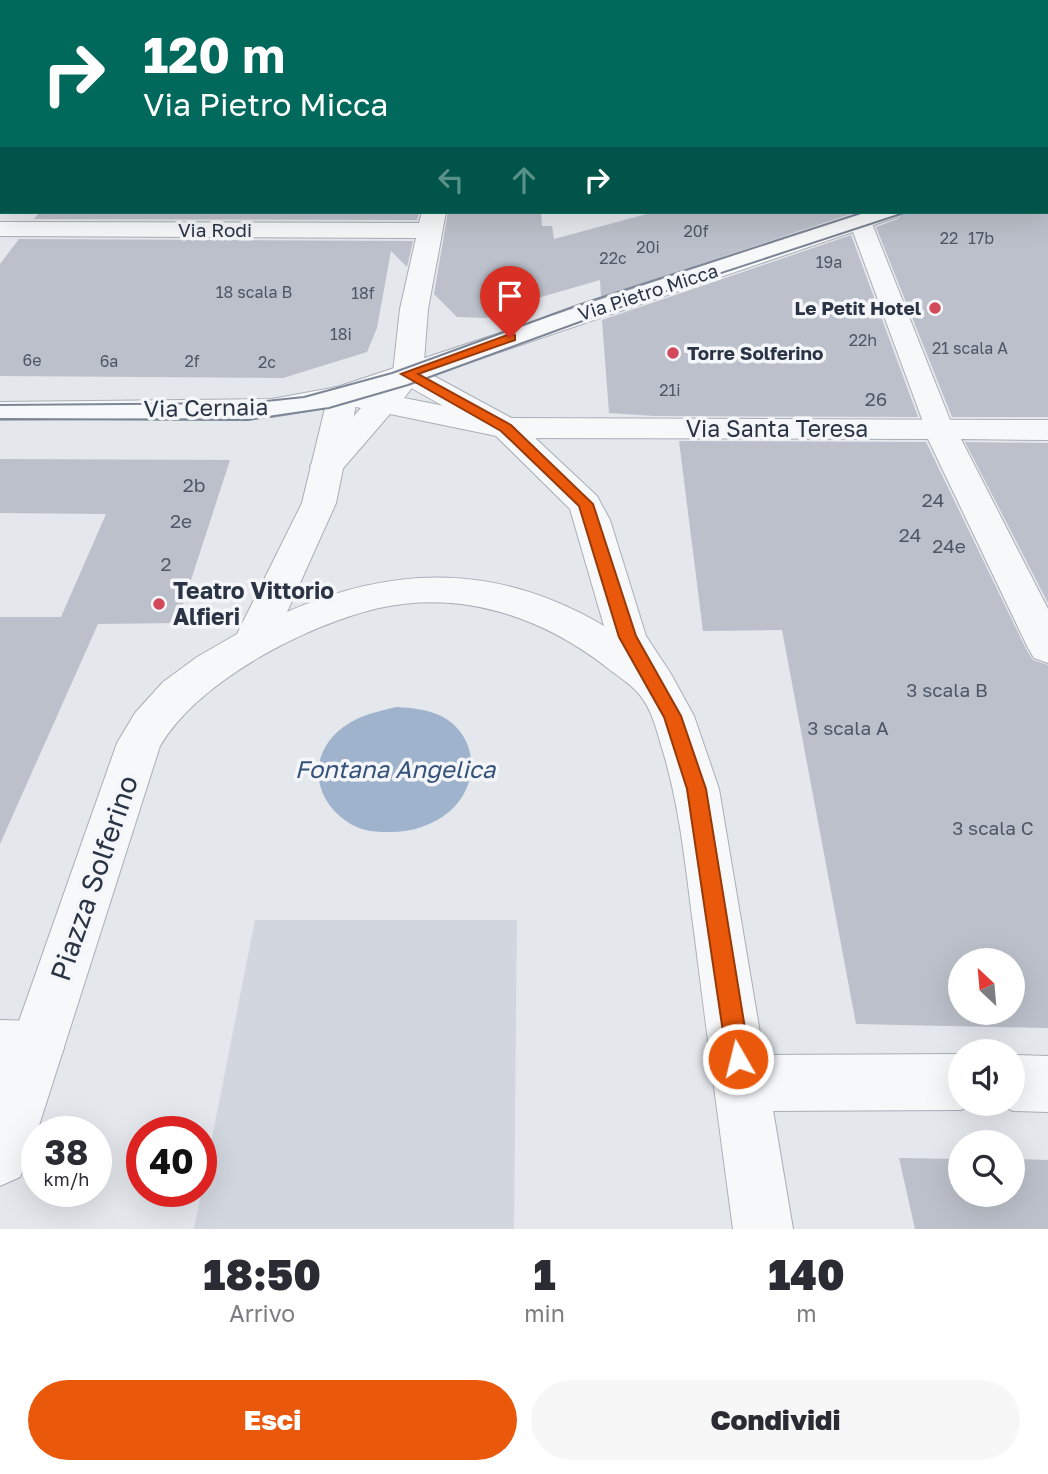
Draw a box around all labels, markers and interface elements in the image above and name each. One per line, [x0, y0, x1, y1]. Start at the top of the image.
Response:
text: 120 m [143, 25, 285, 84]
icon: right [28, 28, 119, 119]
text: Via Pietro Micca [143, 85, 388, 123]
icon: left [432, 161, 470, 199]
icon: ahead [505, 161, 543, 199]
icon: right [578, 161, 616, 199]
street label: Via Rodi [178, 218, 252, 241]
house number: 20f [683, 221, 709, 241]
house number: 22 [940, 228, 958, 248]
house number: 17b [968, 228, 994, 248]
house number: 20i [636, 237, 660, 257]
house number: 22c [599, 248, 627, 268]
house number: 19a [816, 252, 842, 272]
street label: Via Pietro Micca [575, 258, 721, 325]
pin [480, 266, 540, 338]
icon: arrive [491, 277, 529, 315]
house number: 18 scala B [216, 282, 292, 302]
house number: 18f [351, 283, 375, 303]
place label: Le Petit Hotel [794, 296, 921, 319]
marker: Le Petit Hotel [927, 300, 943, 316]
house number: 18i [330, 324, 352, 344]
house number: 22h [849, 330, 877, 350]
house number: 21 scala A [932, 338, 1008, 358]
place label: Torre Solferino [687, 341, 823, 364]
marker: Torre Solferino [665, 345, 681, 361]
house number: 6e [23, 350, 41, 370]
house number: 6a [100, 351, 118, 371]
house number: 2f [184, 351, 200, 371]
house number: 2c [258, 352, 276, 372]
house number: 21i [659, 380, 681, 400]
house number: 26 [865, 387, 887, 410]
street label: Via Cernaia [143, 392, 269, 422]
street label: Via Santa Teresa [686, 414, 868, 442]
house number: 2b [183, 473, 205, 496]
house number: 24 [922, 488, 944, 511]
house number: 2e [170, 509, 192, 532]
house number: 24 [899, 523, 921, 546]
house number: 24e [932, 534, 966, 557]
house number: 2 [160, 552, 172, 575]
place label: Teatro Vittorio Alfieri [173, 576, 334, 630]
marker: Teatro Vittorio Alfieri [151, 596, 167, 612]
house number: 3 scala B [906, 678, 988, 701]
house number: 3 scala A [807, 716, 889, 739]
water label: Fontana Angelica [295, 754, 497, 784]
street label: Piazza Solferino [43, 771, 144, 985]
house number: 3 scala C [952, 816, 1034, 839]
north arrow [948, 948, 1026, 1026]
map controls [948, 948, 1025, 1207]
position arrow [701, 1022, 775, 1096]
button: sound [948, 1039, 1025, 1116]
speed limit sign: 40 [126, 1116, 217, 1207]
button: search [948, 1130, 1025, 1207]
text: 38 [45, 1131, 88, 1173]
text: km/h [44, 1168, 89, 1190]
text: 18:50 [203, 1249, 321, 1299]
text: 1 [533, 1249, 556, 1299]
text: 140 [768, 1249, 845, 1299]
text: Arrivo [229, 1299, 295, 1327]
text: min [524, 1299, 565, 1327]
text: m [796, 1299, 817, 1327]
button: Esci [28, 1380, 517, 1460]
button: Condividi [531, 1380, 1020, 1460]

